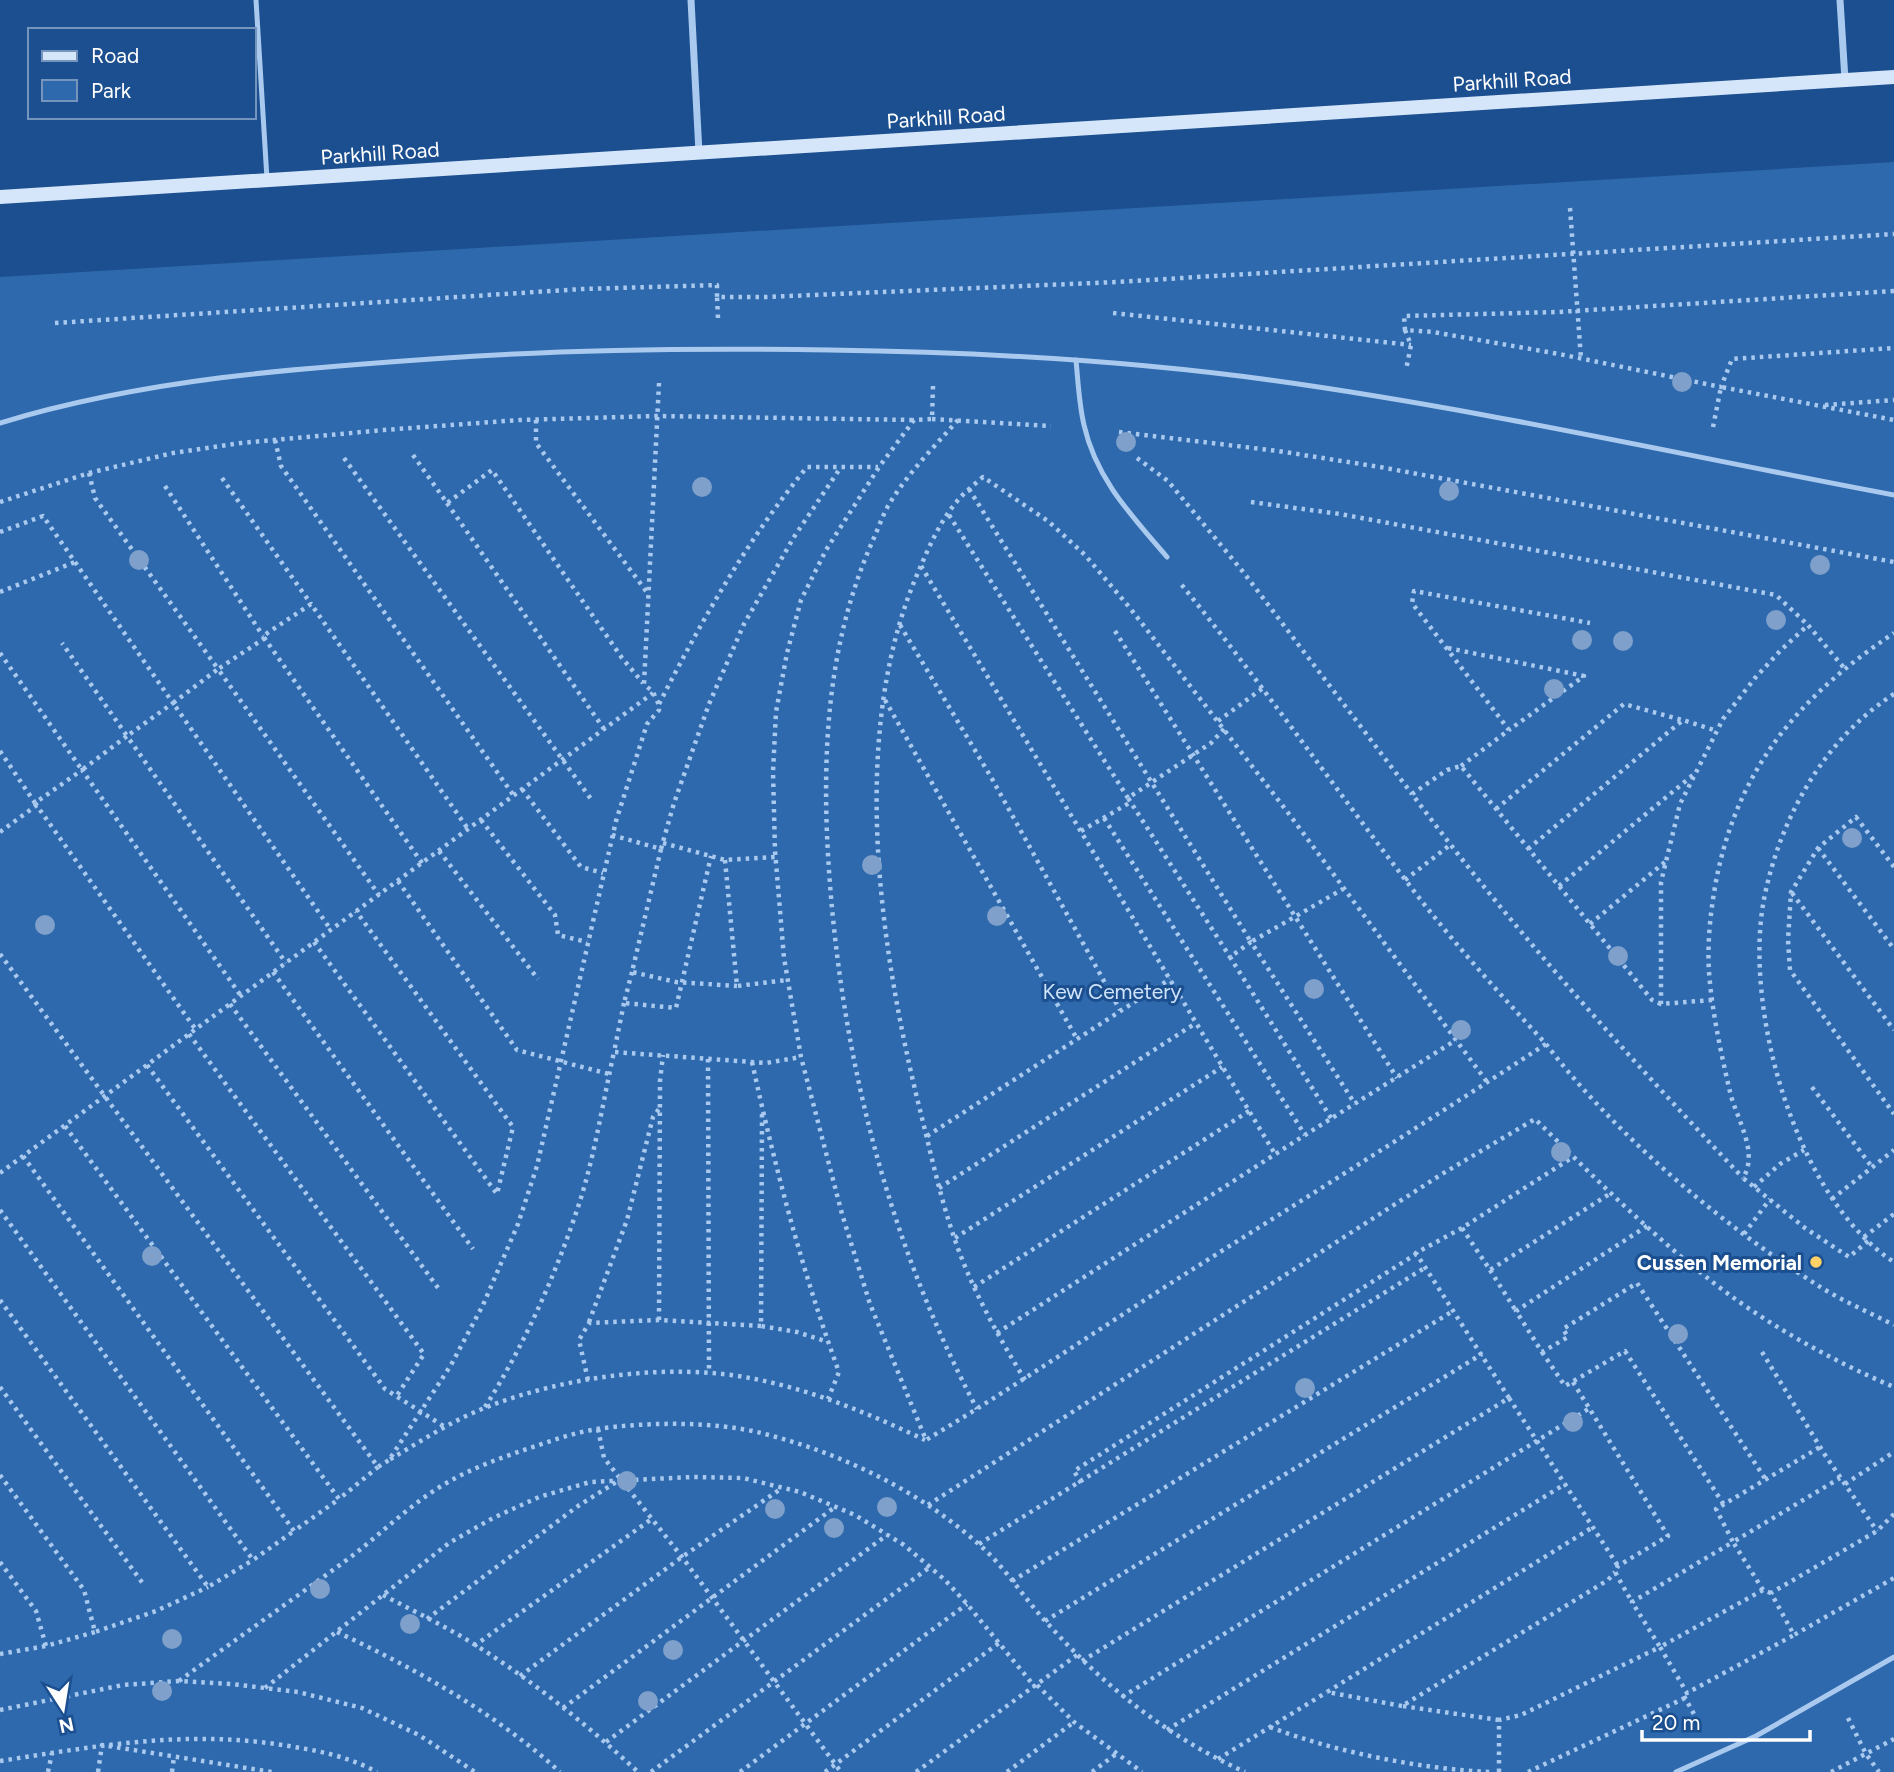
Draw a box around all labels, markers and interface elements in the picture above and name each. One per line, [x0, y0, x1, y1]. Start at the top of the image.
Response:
legend [28, 28, 256, 119]
text: Road [91, 43, 139, 68]
street label: Parkhill Road [1452, 63, 1572, 97]
text: Park [91, 78, 132, 103]
street label: Parkhill Road [886, 100, 1006, 134]
street label: Parkhill Road [320, 136, 440, 170]
park label: Kew Cemetery [1043, 979, 1181, 1004]
place label: Cussen Memorial [1637, 1250, 1802, 1275]
marker: Cussen Memorial [1808, 1254, 1824, 1270]
north arrow [28, 1674, 98, 1744]
scale bar [1642, 1698, 1810, 1742]
text: 20 m [1652, 1710, 1700, 1735]
text: N [57, 1712, 76, 1738]

